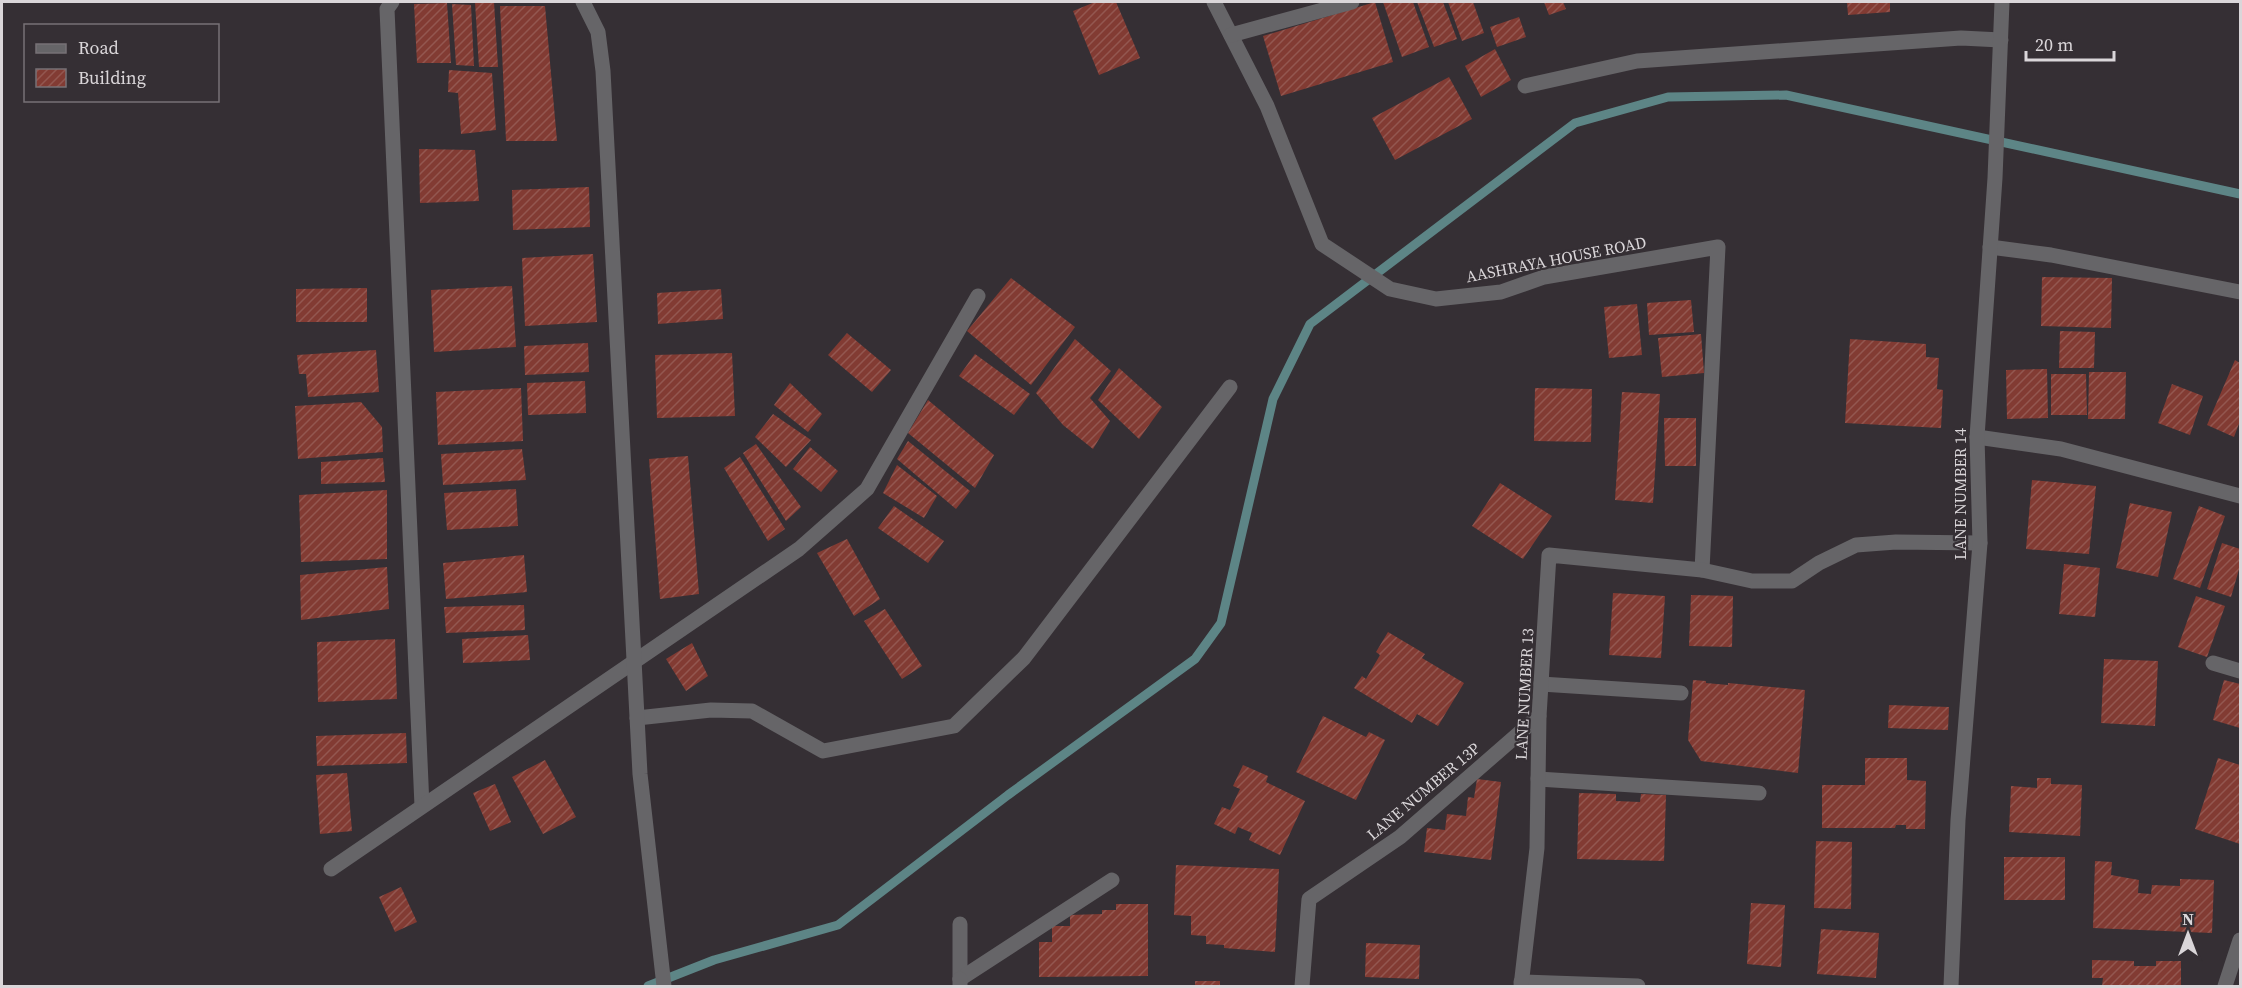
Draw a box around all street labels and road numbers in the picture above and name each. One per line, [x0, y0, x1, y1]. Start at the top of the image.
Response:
street label: AASHRAYA HOUSE ROAD [1464, 231, 1648, 287]
street label: LANE NUMBER 14 [1949, 428, 1971, 560]
street label: LANE NUMBER 13 [1510, 628, 1538, 760]
street label: LANE NUMBER 13P [1362, 737, 1485, 845]

